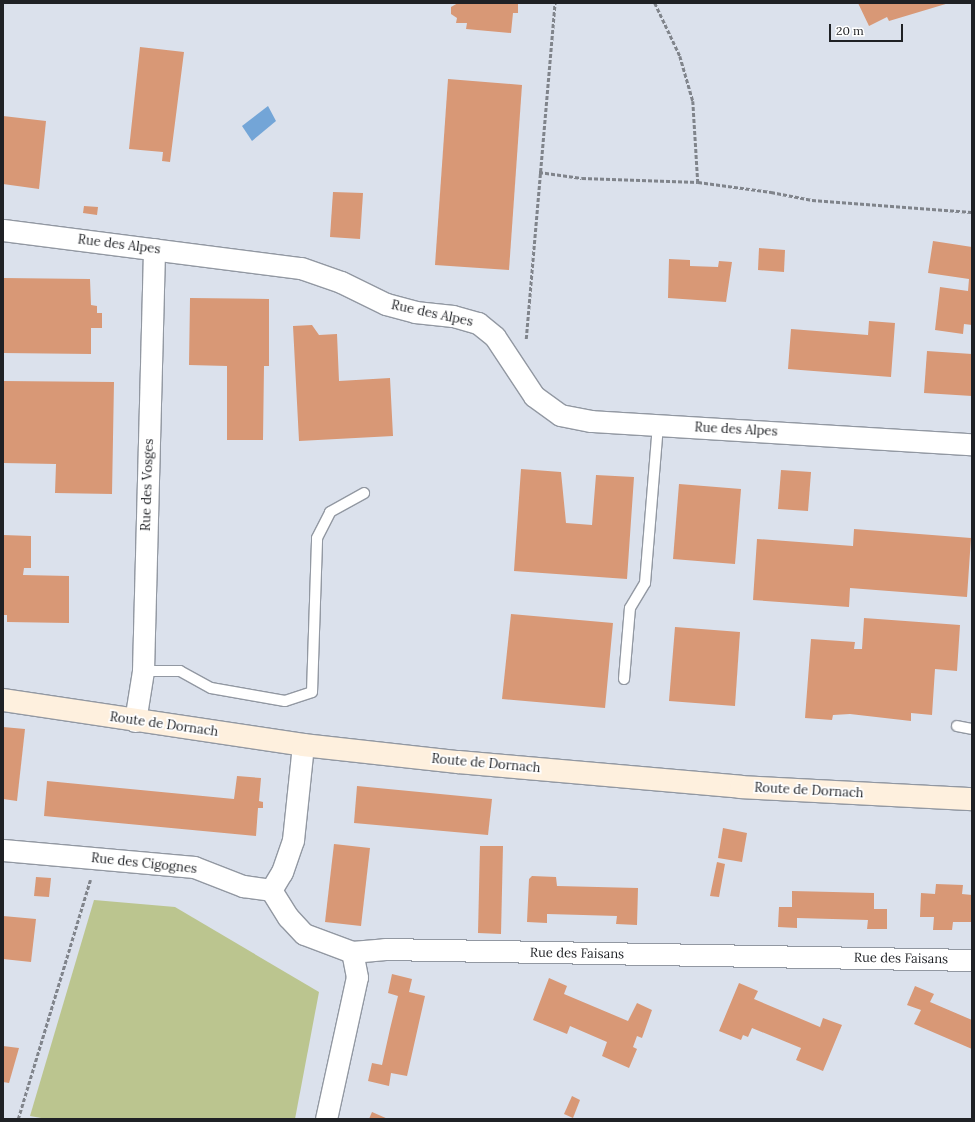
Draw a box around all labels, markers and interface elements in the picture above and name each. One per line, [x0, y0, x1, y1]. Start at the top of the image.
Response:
scale bar [831, 16, 905, 42]
text: 20 m [836, 23, 864, 38]
street label: Rue des Alpes [77, 232, 161, 258]
street label: Rue des Alpes [390, 298, 474, 330]
street label: Rue des Alpes [694, 420, 778, 440]
street label: Rue des Vosges [139, 439, 157, 531]
street label: Route de Dornach [109, 710, 219, 740]
street label: Route de Dornach [431, 751, 541, 777]
street label: Route de Dornach [754, 780, 864, 802]
street label: Rue des Cigognes [90, 851, 198, 877]
street label: Rue des Faisans [530, 945, 624, 963]
street label: Rue des Faisans [854, 950, 948, 968]

